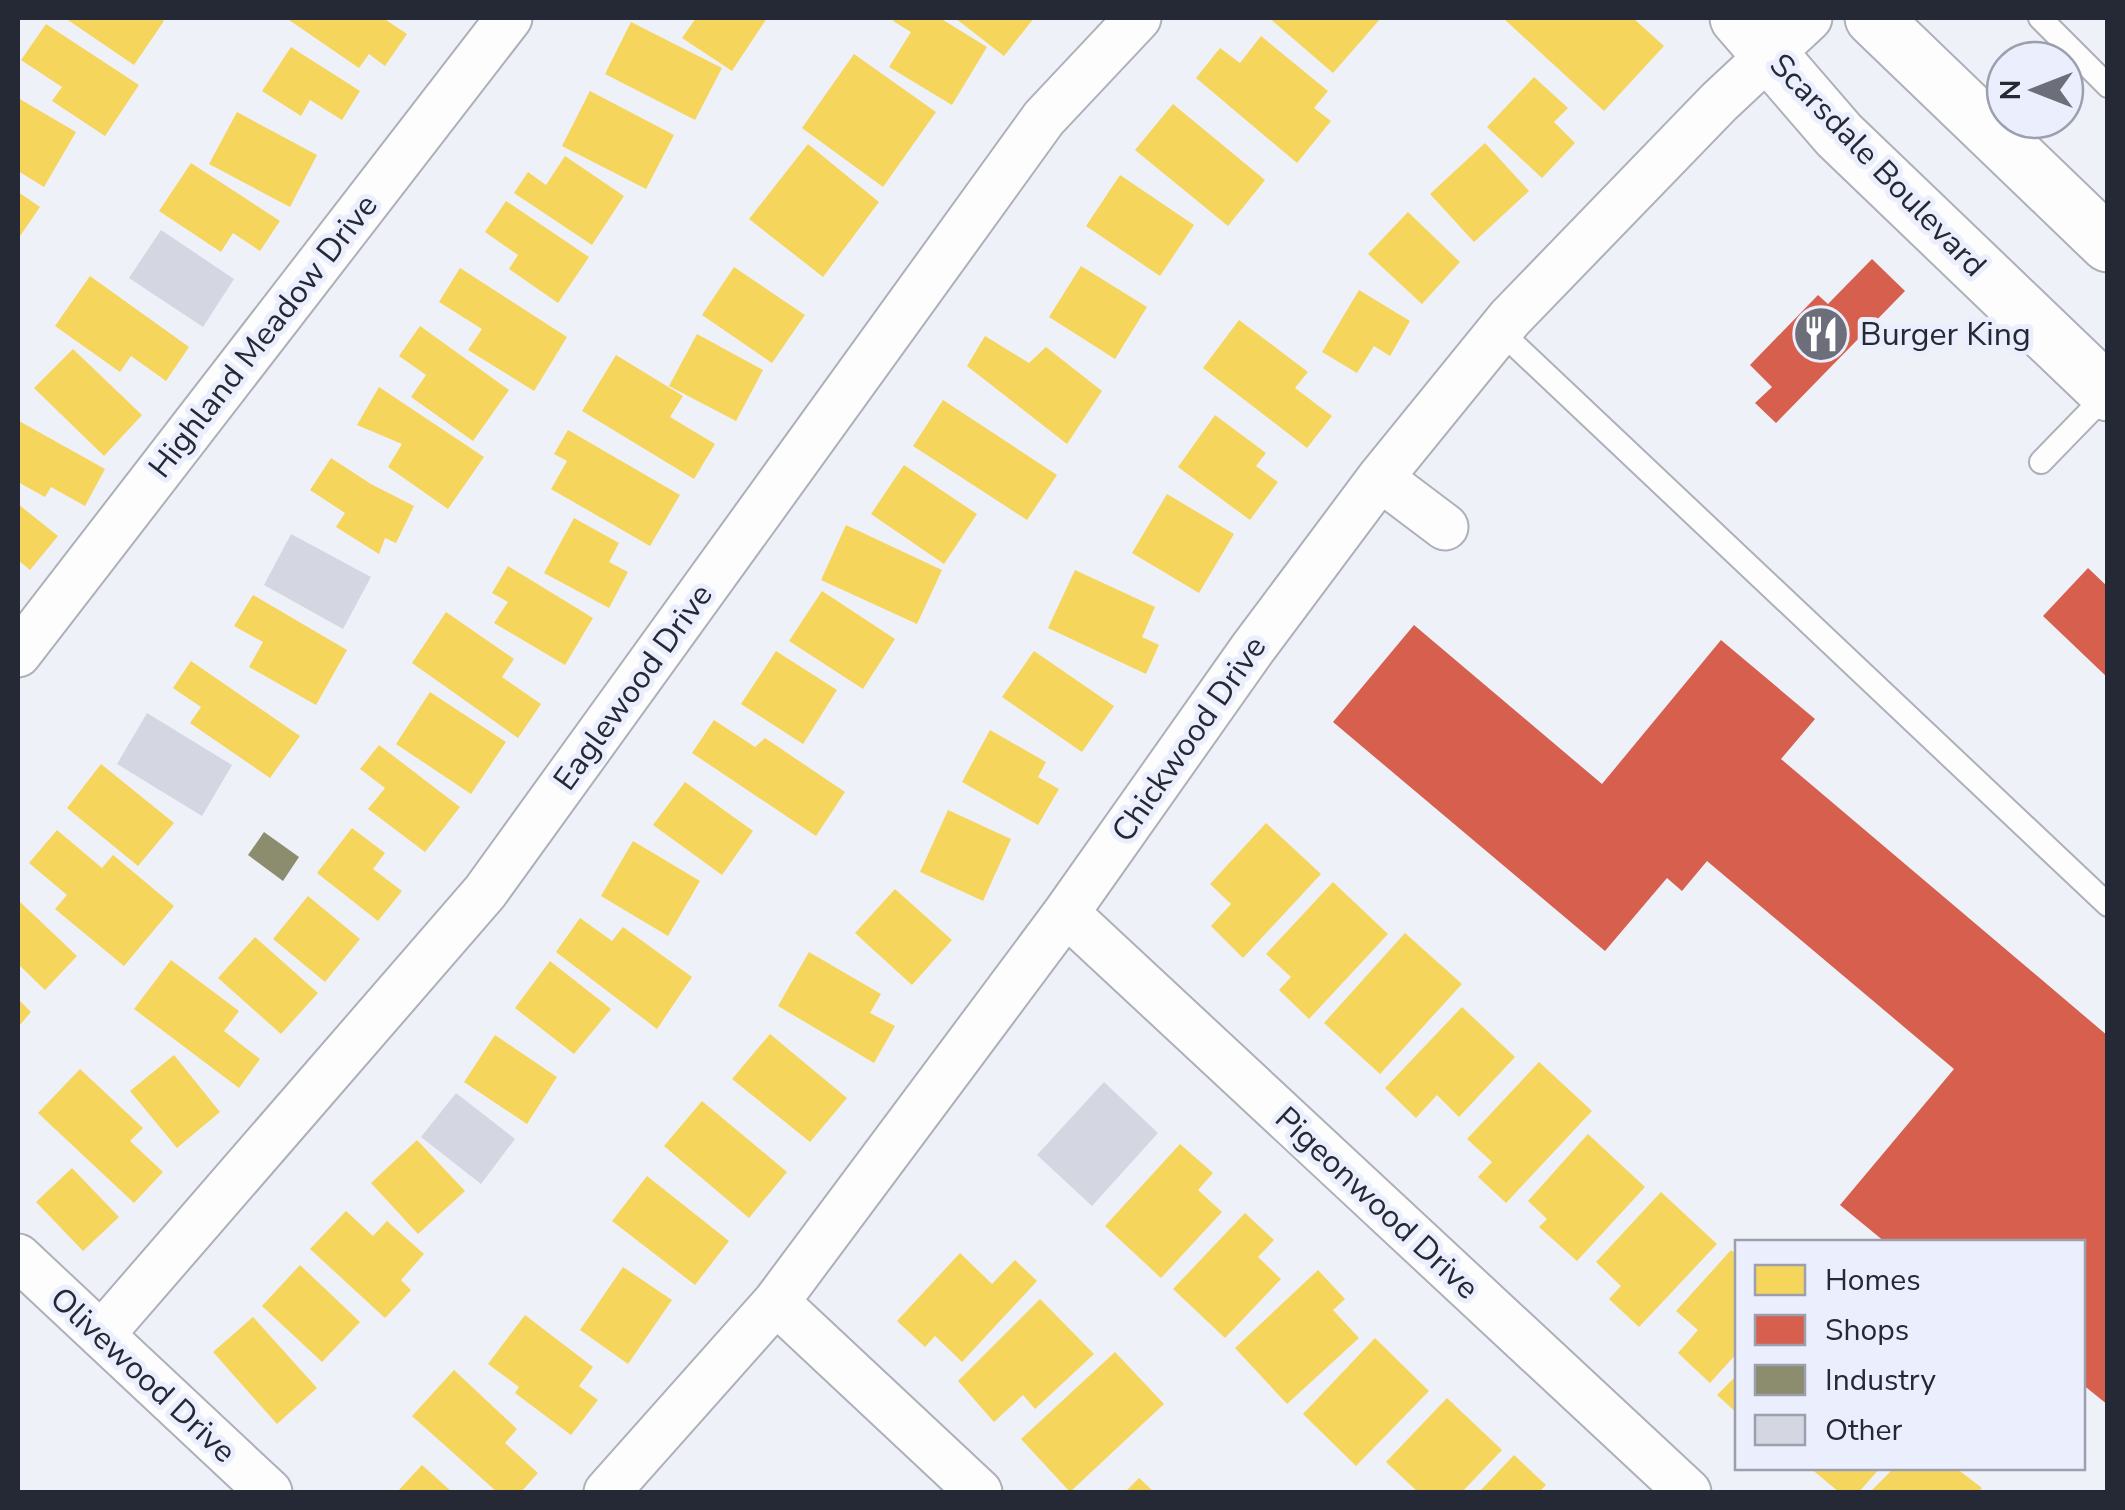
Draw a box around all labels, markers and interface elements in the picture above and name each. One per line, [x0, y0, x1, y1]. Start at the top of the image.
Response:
north arrow [1985, 40, 2085, 140]
street label: Scarsdale Boulevard [1760, 44, 1996, 286]
text: N [1992, 80, 2030, 100]
street label: Highland Meadow Drive [139, 185, 387, 487]
restaurant icon: Burger King [1791, 304, 1851, 364]
place label: Burger King [1860, 313, 2031, 356]
street label: Eaglewood Drive [544, 575, 722, 799]
street label: Chickwood Drive [1102, 627, 1276, 851]
street label: Pigeonwood Drive [1266, 1097, 1488, 1309]
legend [1735, 1240, 2085, 1470]
text: Homes [1825, 1260, 1921, 1301]
street label: Olivewood Drive [41, 1278, 245, 1472]
text: Shops [1825, 1310, 1909, 1351]
text: Industry [1825, 1360, 1936, 1401]
text: Other [1825, 1410, 1903, 1451]

